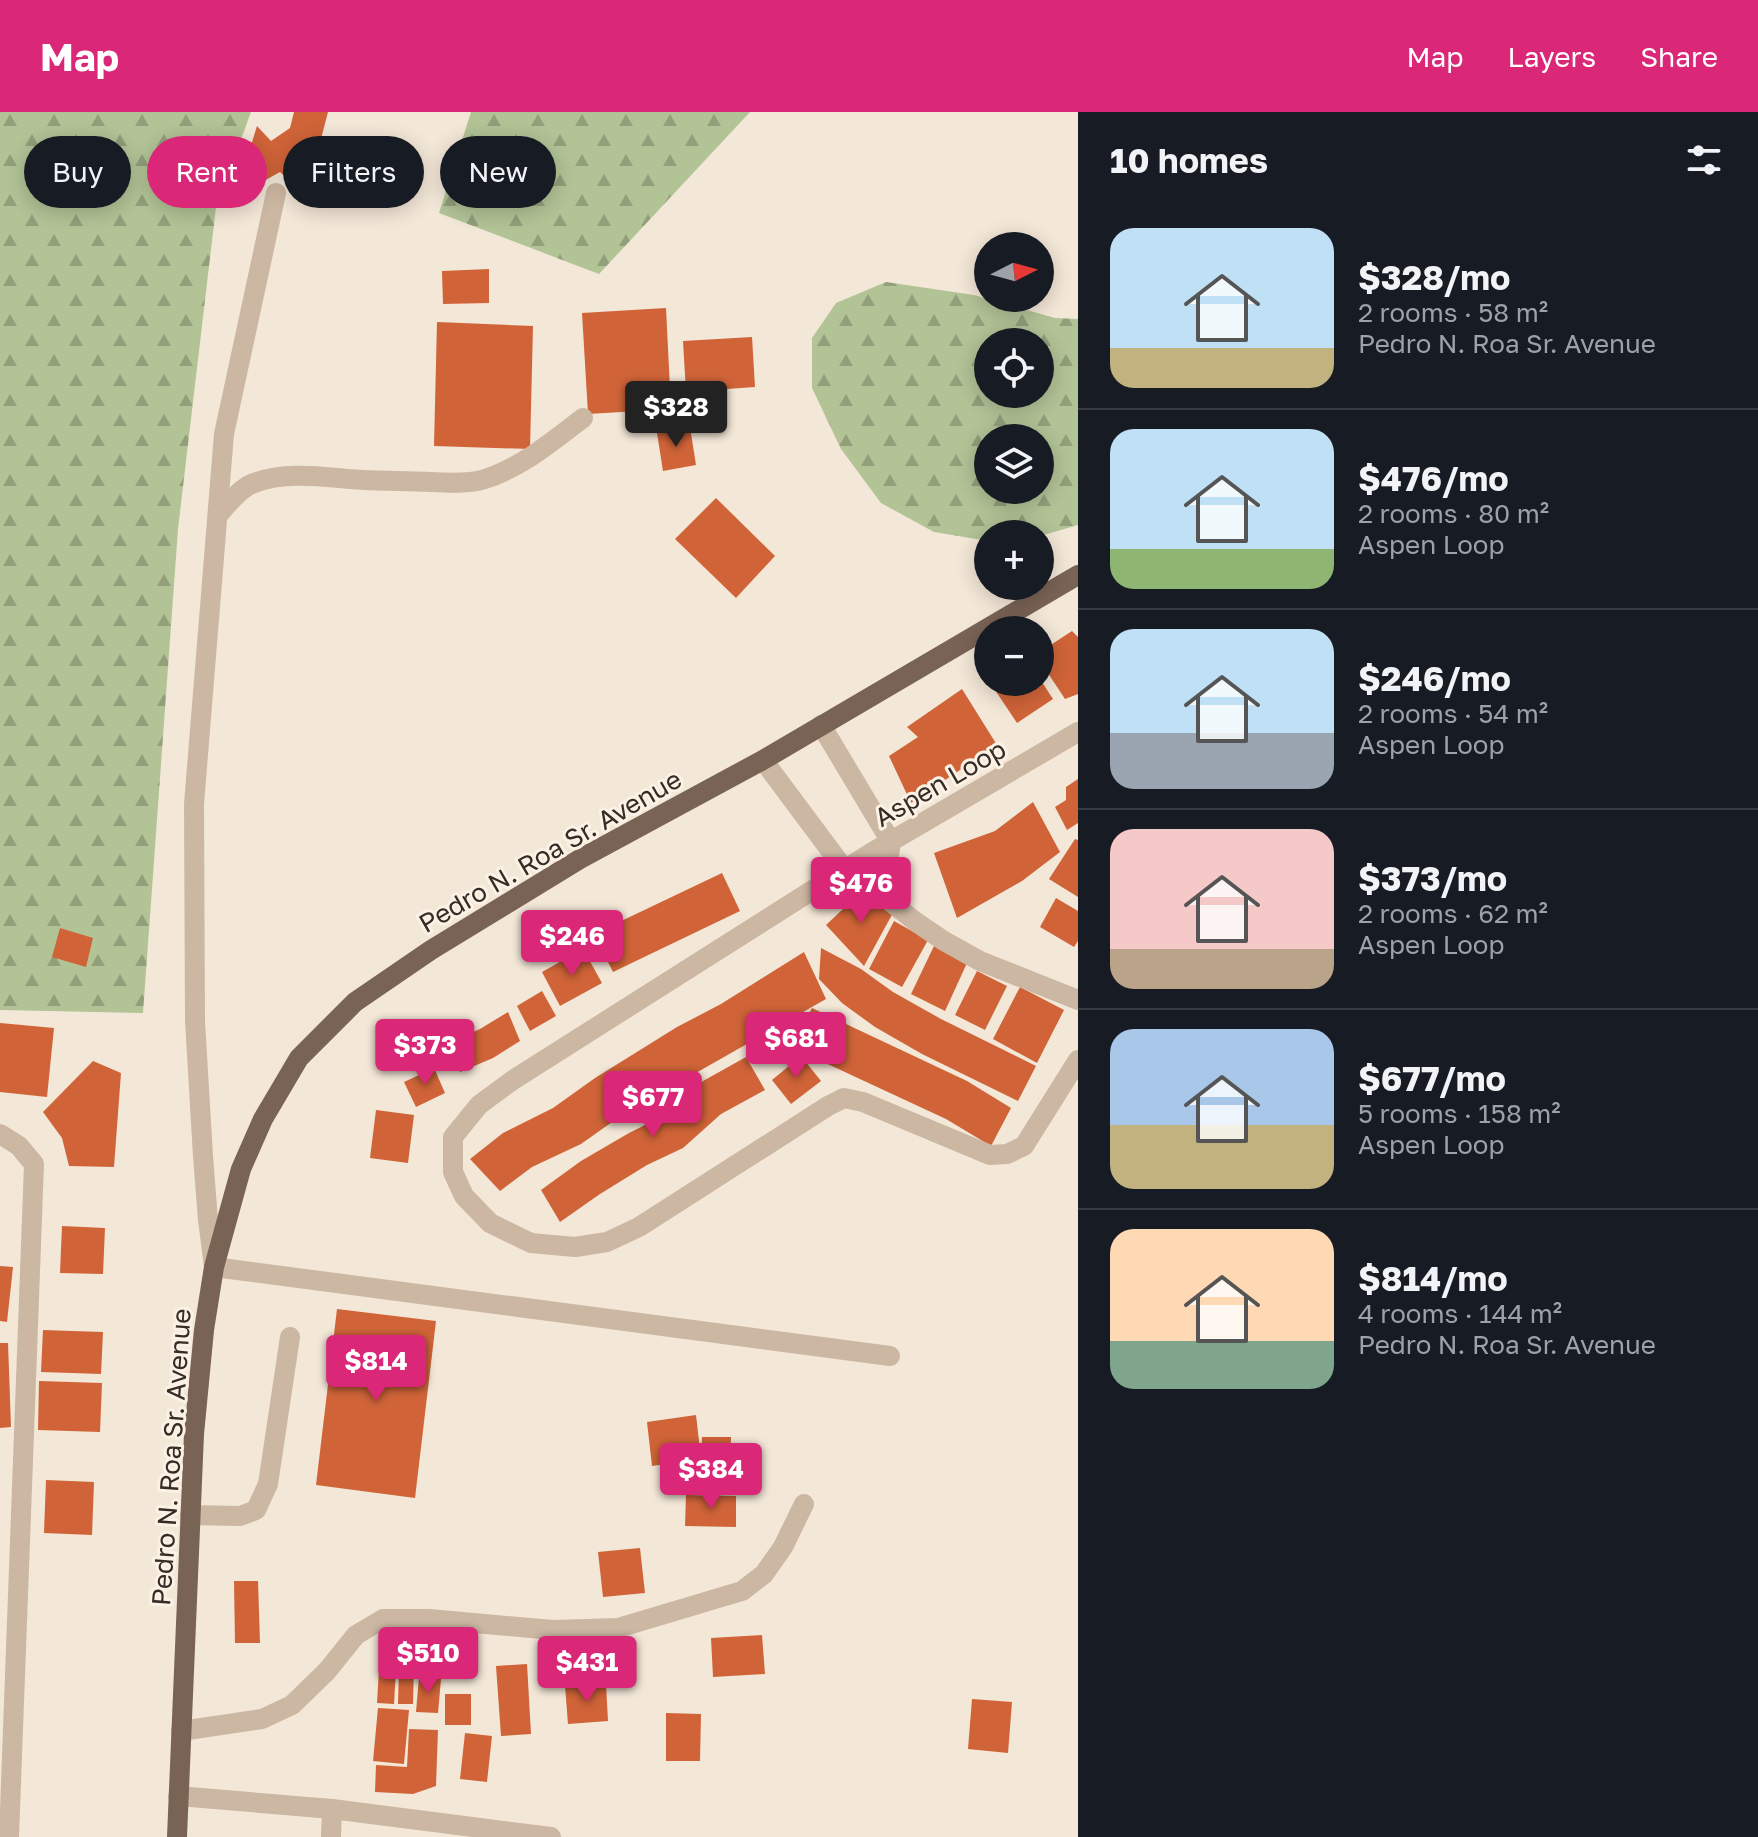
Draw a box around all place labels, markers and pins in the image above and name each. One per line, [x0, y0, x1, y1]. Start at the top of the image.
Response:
pin: $328 [629, 381, 723, 449]
pin: $476 [814, 857, 908, 925]
pin: $246 [525, 910, 619, 978]
pin: $681 [749, 1012, 843, 1080]
pin: $373 [378, 1019, 472, 1087]
pin: $677 [606, 1071, 700, 1139]
pin: $814 [329, 1335, 423, 1403]
pin: $384 [664, 1443, 758, 1511]
pin: $510 [381, 1627, 475, 1695]
pin: $431 [540, 1636, 634, 1704]

